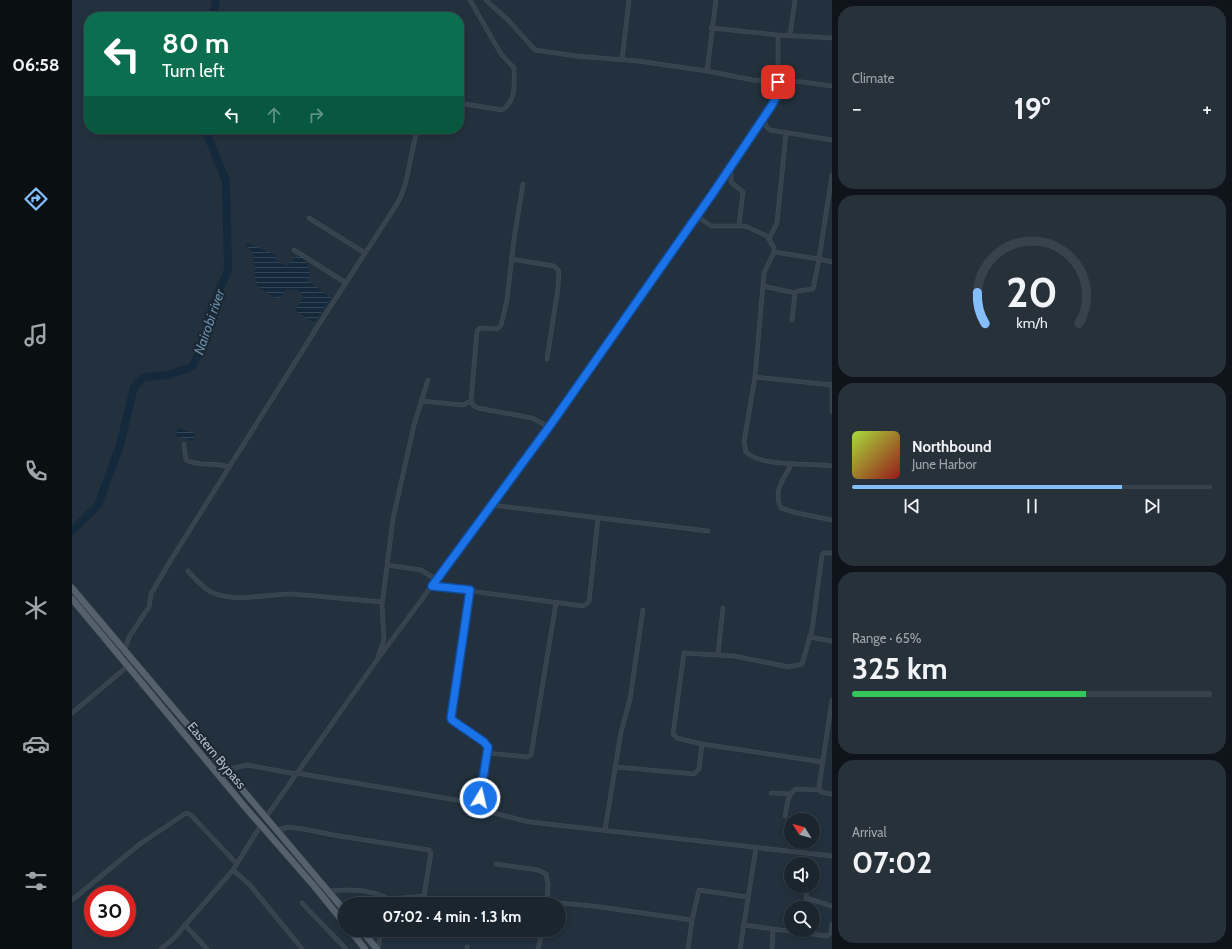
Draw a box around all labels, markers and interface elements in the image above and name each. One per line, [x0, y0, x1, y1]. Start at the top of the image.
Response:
text: 80 m [162, 26, 229, 60]
icon: left [96, 28, 148, 80]
text: 06:58 [12, 54, 60, 76]
text: Turn left [162, 60, 225, 82]
pin [761, 65, 795, 99]
text: Climate [852, 70, 894, 86]
icon: arrive [767, 71, 789, 93]
text: 19° [1014, 90, 1050, 127]
text: − [852, 95, 862, 122]
text: + [1202, 95, 1212, 122]
icon: left [221, 104, 243, 126]
icon: ahead [263, 104, 285, 126]
icon: right [305, 104, 327, 126]
icon: directions [22, 185, 50, 213]
text: 20 [1006, 267, 1058, 317]
water label: Nairobi river [189, 286, 229, 357]
text: km/h [1016, 313, 1048, 331]
icon: music [22, 321, 50, 349]
text: Northbound [912, 438, 992, 456]
text: June Harbor [912, 456, 977, 472]
icon: phone [22, 457, 50, 485]
icon: previous [901, 495, 923, 517]
icon: pause [1021, 495, 1043, 517]
icon: next [1141, 495, 1163, 517]
icon: climate [22, 594, 50, 622]
text: Range · 65% [852, 630, 921, 646]
text: 325 km [852, 650, 948, 687]
street label: Eastern Bypass [184, 718, 250, 792]
icon: car [22, 730, 50, 758]
position arrow [459, 777, 501, 819]
north arrow [784, 813, 820, 849]
map controls [784, 813, 820, 937]
text: Arrival [852, 824, 887, 840]
text: 07:02 [852, 844, 932, 881]
button: sound [784, 857, 820, 893]
icon: filters [22, 867, 50, 895]
speed limit sign: 30 [84, 885, 136, 937]
button: search [784, 901, 820, 937]
text: 07:02 · 4 min · 1.3 km [383, 908, 521, 926]

